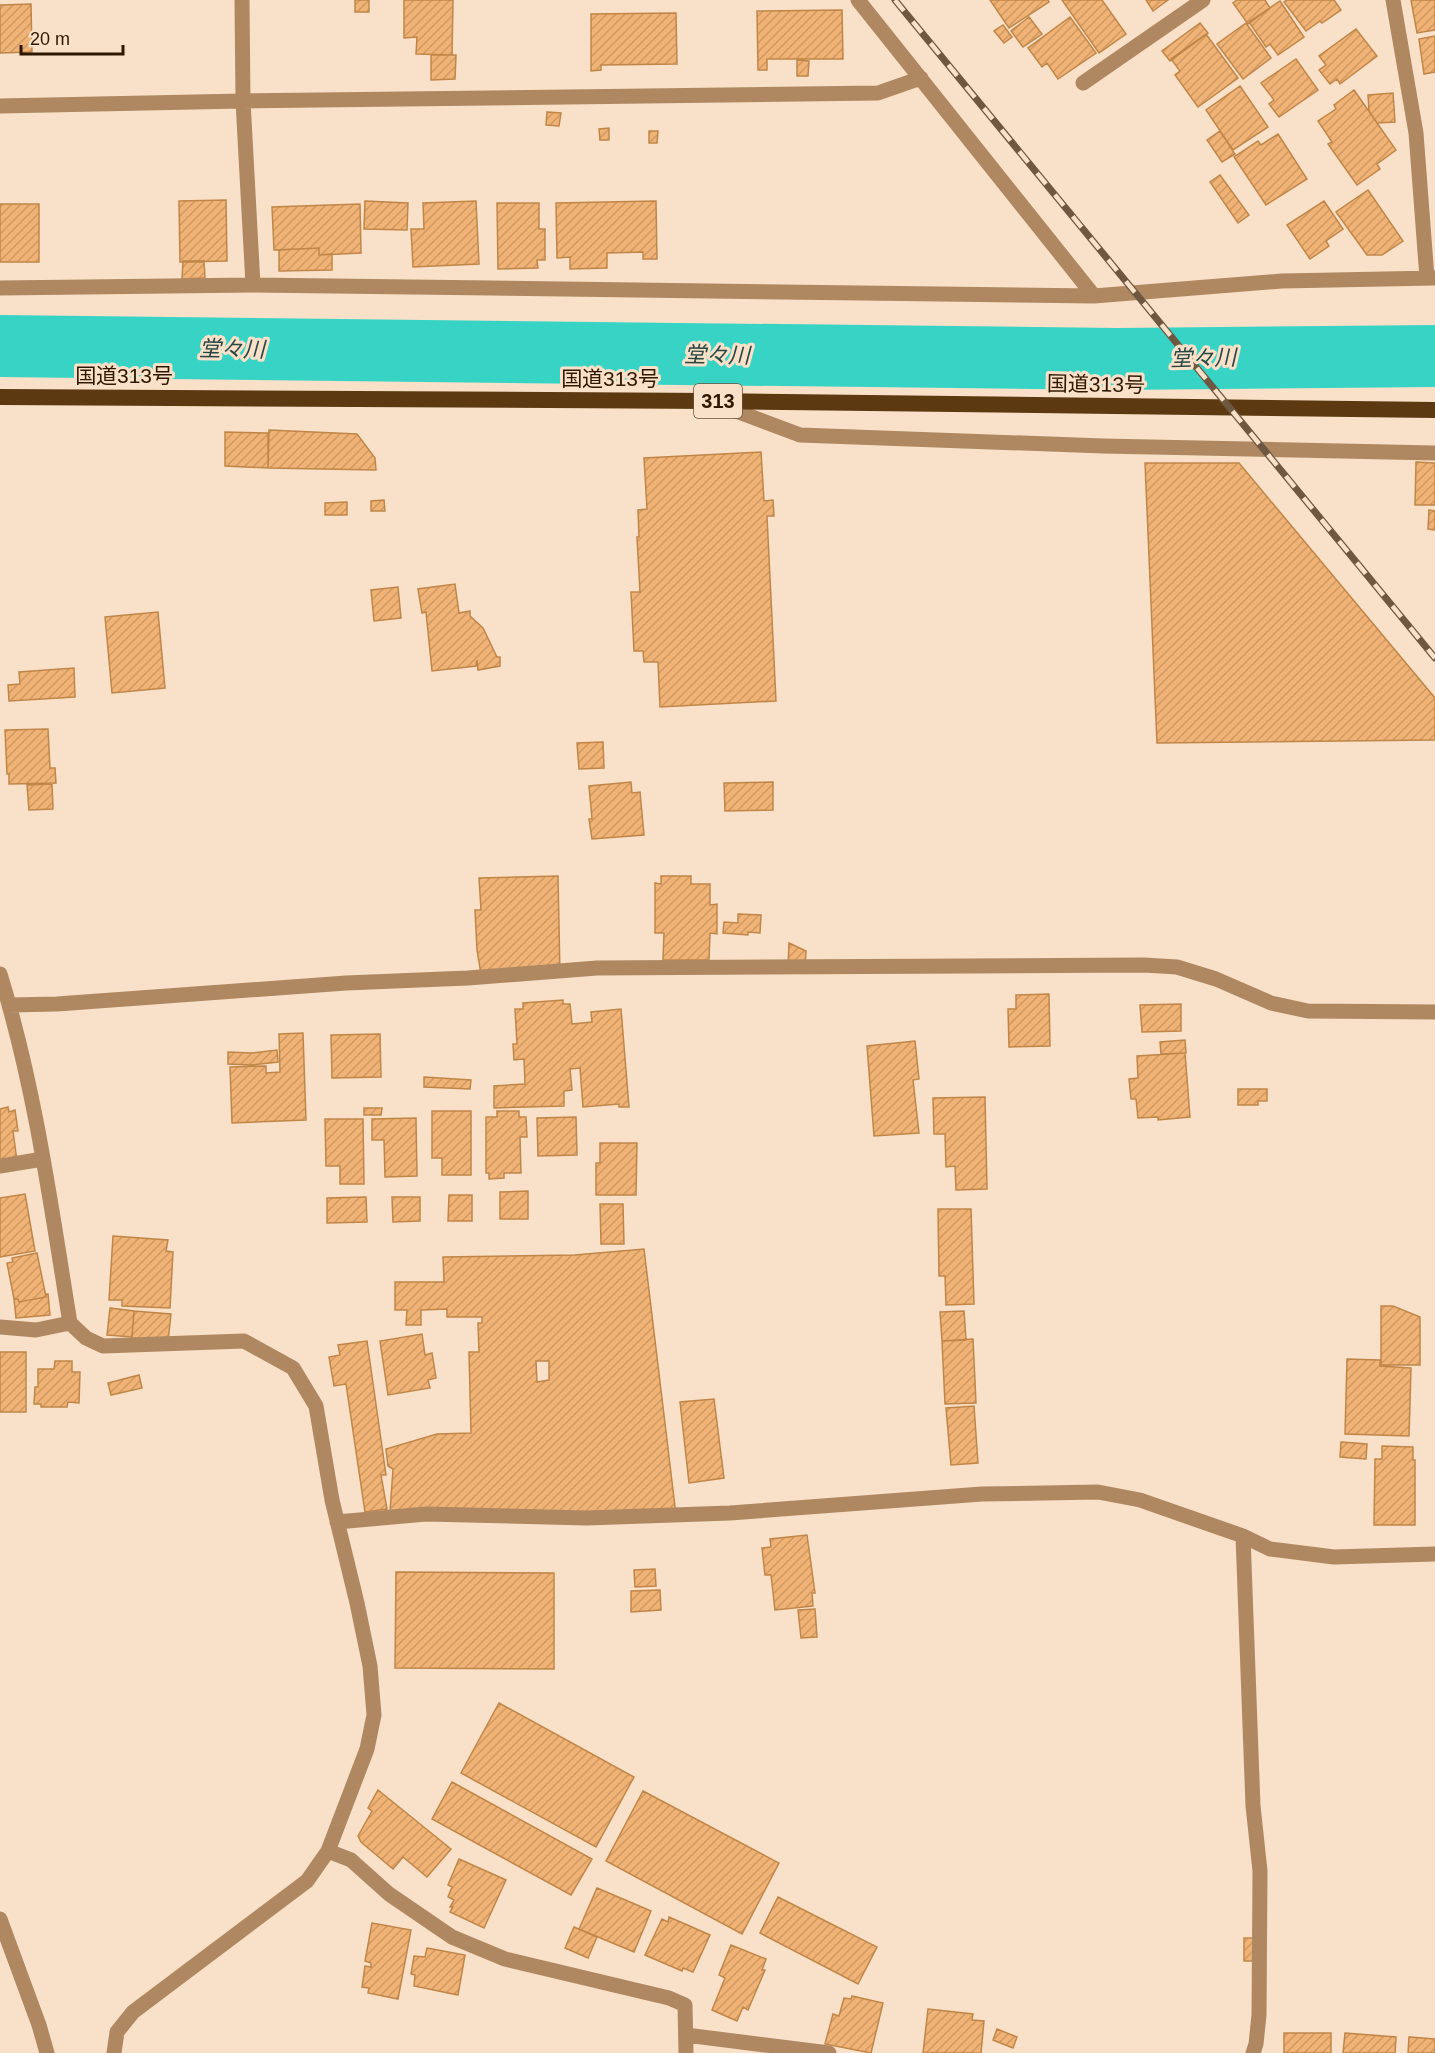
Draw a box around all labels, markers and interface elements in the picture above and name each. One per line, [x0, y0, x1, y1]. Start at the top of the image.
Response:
scale bar [21, 18, 123, 56]
text: 20 m [30, 29, 70, 49]
water label: 堂々川 [199, 336, 267, 362]
water label: 堂々川 [684, 342, 752, 368]
water label: 堂々川 [1170, 345, 1238, 371]
street label: 国道313号 [75, 364, 173, 387]
street label: 国道313号 [561, 367, 659, 390]
street label: 国道313号 [1047, 372, 1145, 396]
road number: 313 [694, 384, 742, 418]

